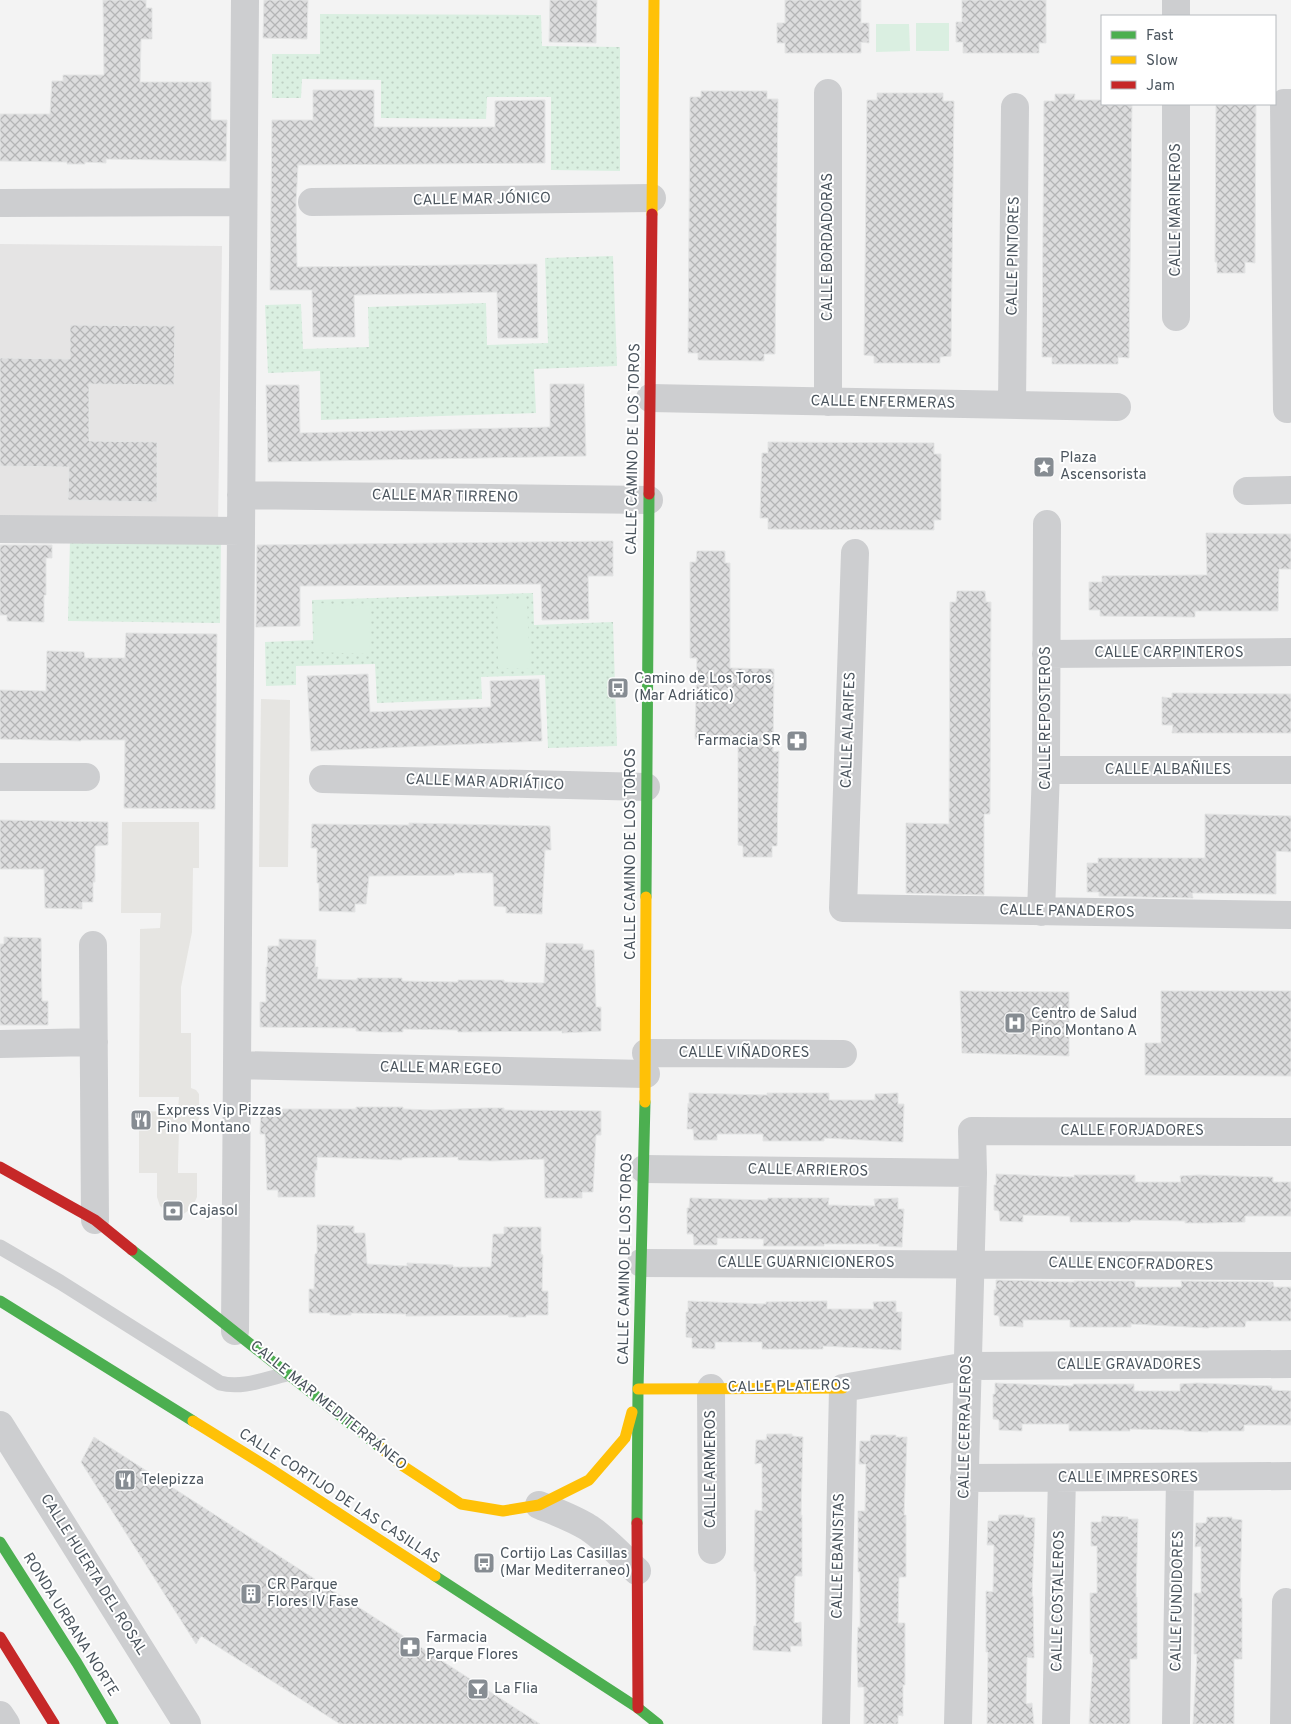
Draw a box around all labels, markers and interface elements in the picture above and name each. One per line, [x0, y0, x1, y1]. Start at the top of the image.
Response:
legend [1101, 15, 1276, 105]
text: Fast [1146, 27, 1174, 46]
text: Slow [1146, 52, 1178, 71]
text: Jam [1146, 77, 1175, 96]
street label: CALLE MARINEROS [1167, 143, 1186, 277]
street label: CALLE BORDADORAS [819, 173, 838, 321]
street label: CALLE MAR JÓNICO [413, 187, 551, 211]
street label: CALLE PINTORES [1003, 196, 1025, 316]
street label: CALLE CAMINO DE LOS TOROS [623, 343, 645, 555]
street label: CALLE ENFERMERAS [811, 392, 955, 414]
place label: Plaza Ascensorista [1060, 449, 1146, 485]
place icon: Plaza Ascensorista [1032, 455, 1056, 479]
street label: CALLE MAR TIRRENO [372, 486, 518, 508]
street label: CALLE CARPINTEROS [1094, 644, 1244, 663]
street label: CALLE REPOSTEROS [1037, 646, 1056, 790]
place label: Camino de Los Toros (Mar Adriático) [634, 670, 772, 706]
street label: CALLE ALARIFES [837, 671, 861, 789]
bus stop icon: Camino de Los Toros (Mar Adriático) [606, 676, 630, 700]
pharmacy icon: Farmacia SR [785, 729, 809, 753]
place label: Farmacia SR [697, 732, 781, 751]
street label: CALLE CAMINO DE LOS TOROS [622, 748, 641, 960]
street label: CALLE ALBAÑILES [1105, 760, 1231, 780]
street label: CALLE MAR ADRIÁTICO [405, 770, 565, 795]
street label: CALLE PANADEROS [999, 901, 1135, 923]
place label: Centro de Salud Pino Montano A [1031, 1005, 1137, 1041]
hospital icon: Centro de Salud Pino Montano A [1003, 1011, 1027, 1035]
street label: CALLE VIÑADORES [678, 1043, 810, 1063]
street label: CALLE MAR EGEO [380, 1058, 502, 1080]
place label: Express Vip Pizzas Pino Montano [157, 1102, 282, 1138]
restaurant icon: Express Vip Pizzas Pino Montano [129, 1108, 153, 1132]
street label: CALLE FORJADORES [1060, 1122, 1204, 1141]
street label: CALLE CAMINO DE LOS TOROS [615, 1153, 637, 1365]
street label: CALLE ARRIEROS [747, 1160, 869, 1182]
bank icon: Cajasol [161, 1199, 185, 1223]
place label: Cajasol [189, 1202, 238, 1221]
street label: CALLE GUARNICIONEROS [717, 1254, 895, 1273]
street label: CALLE ENCOFRADORES [1048, 1254, 1214, 1276]
street label: CALLE MAR MEDITERRÁNEO [246, 1336, 411, 1475]
street label: CALLE CERRAJEROS [955, 1355, 977, 1499]
street label: CALLE GRAVADORES [1057, 1356, 1201, 1375]
street label: CALLE PLATEROS [728, 1376, 850, 1398]
street label: CALLE ARMEROS [702, 1410, 721, 1528]
street label: CALLE CORTIJO DE LAS CASILLAS [235, 1425, 443, 1569]
restaurant icon: Telepizza [113, 1468, 137, 1492]
street label: CALLE IMPRESORES [1058, 1469, 1198, 1488]
place label: Telepizza [141, 1471, 204, 1490]
street label: CALLE HUERTA DEL ROSAL [36, 1491, 150, 1659]
street label: CALLE EBANISTAS [828, 1493, 850, 1619]
street label: CALLE COSTALEROS [1048, 1530, 1070, 1672]
street label: CALLE FUNDIDORES [1167, 1530, 1189, 1672]
place label: Cortijo Las Casillas (Mar Mediterraneo) [500, 1545, 631, 1581]
street label: RONDA URBANA NORTE [18, 1550, 122, 1700]
bus stop icon: Cortijo Las Casillas (Mar Mediterraneo) [472, 1551, 496, 1575]
place label: CR Parque Flores IV Fase [267, 1576, 359, 1612]
building icon: CR Parque Flores IV Fase [239, 1582, 263, 1606]
place label: Farmacia Parque Flores [426, 1629, 518, 1665]
pharmacy icon: Farmacia Parque Flores [398, 1635, 422, 1659]
bar icon: La Flia [466, 1677, 490, 1701]
place label: La Flia [494, 1680, 538, 1699]

